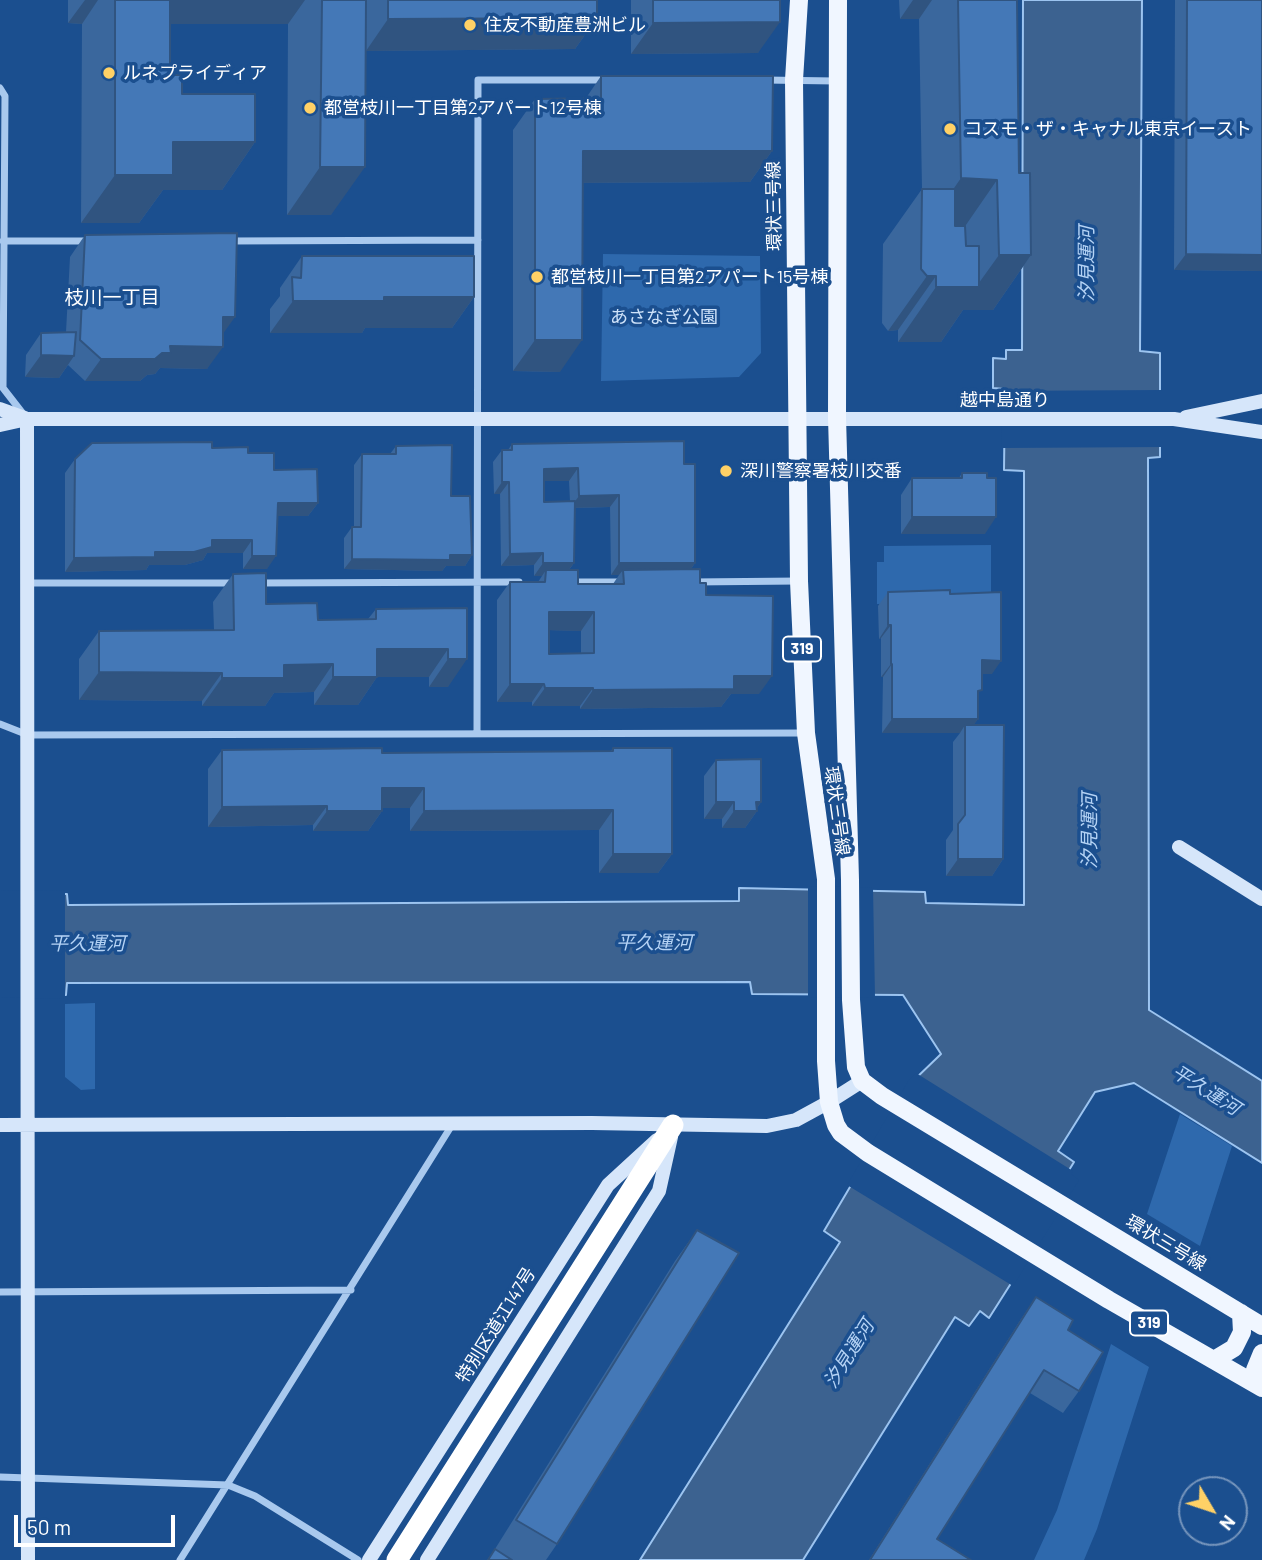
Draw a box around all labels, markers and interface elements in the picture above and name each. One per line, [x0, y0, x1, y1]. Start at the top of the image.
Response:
place label: 住友不動産豊洲ビル [484, 14, 646, 36]
marker: 住友不動産豊洲ビル [462, 17, 478, 33]
place label: ルネプライディア [123, 62, 267, 84]
marker: ルネプライディア [101, 65, 117, 81]
place label: 都営枝川一丁目第2アパート12号棟 [324, 97, 602, 119]
marker: 都営枝川一丁目第2アパート12号棟 [302, 100, 318, 116]
place label: コスモ・ザ・キャナル東京イースト [964, 118, 1252, 140]
marker: コスモ・ザ・キャナル東京イースト [942, 121, 958, 137]
street label: 環状三号線 [762, 161, 786, 251]
water label: 汐見運河 [1076, 226, 1098, 302]
place label: 都営枝川一丁目第2アパート15号棟 [551, 266, 828, 288]
marker: 都営枝川一丁目第2アパート15号棟 [529, 269, 545, 285]
district label: 枝川一丁目 [65, 287, 159, 309]
park label: あさなぎ公園 [610, 306, 718, 328]
street label: 越中島通り [960, 389, 1050, 411]
place label: 深川警察署枝川交番 [740, 460, 902, 482]
marker: 深川警察署枝川交番 [718, 463, 734, 479]
road number: 319 [783, 636, 821, 662]
street label: 環状三号線 [820, 765, 854, 857]
water label: 汐見運河 [1079, 793, 1101, 869]
water label: 平久運河 [616, 932, 692, 954]
water label: 平久運河 [49, 933, 125, 955]
water label: 平久運河 [1168, 1060, 1244, 1120]
street label: 環状三号線 [1122, 1211, 1210, 1275]
street label: 特別区道江147号 [452, 1263, 540, 1387]
road number: 319 [1130, 1310, 1168, 1336]
water label: 汐見運河 [819, 1316, 879, 1392]
north arrow [1178, 1476, 1248, 1546]
scale bar [18, 1500, 178, 1544]
text: N [1215, 1511, 1241, 1535]
text: 50 m [27, 1514, 71, 1539]

